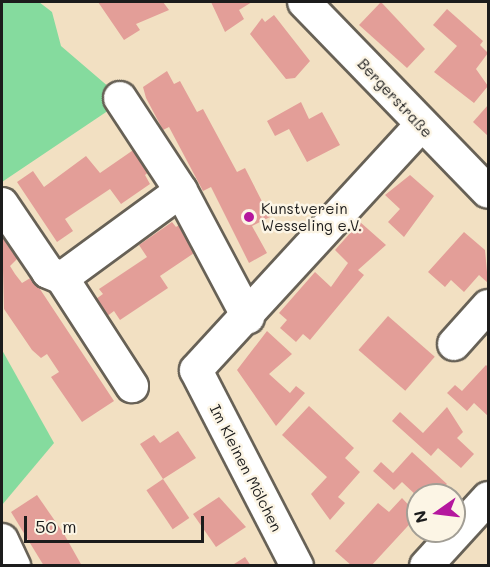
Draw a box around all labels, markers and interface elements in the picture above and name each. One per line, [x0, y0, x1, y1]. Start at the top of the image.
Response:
street label: Bergerstraße [354, 55, 436, 141]
place label: Kunstverein Wesseling e.V. [261, 199, 362, 234]
marker: Kunstverein Wesseling e.V. [242, 210, 256, 224]
street label: Im Kleinen Mölchen [206, 401, 286, 535]
north arrow [406, 483, 466, 543]
scale bar [27, 504, 207, 542]
text: N [408, 509, 432, 525]
text: 50 m [35, 514, 77, 538]

